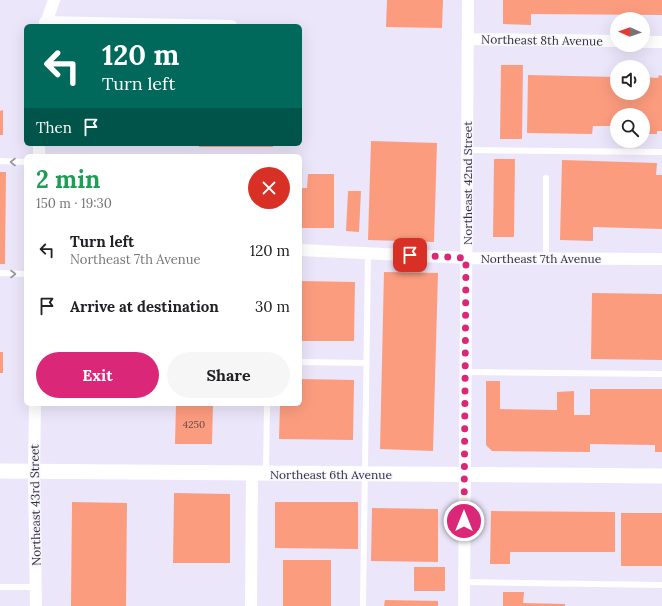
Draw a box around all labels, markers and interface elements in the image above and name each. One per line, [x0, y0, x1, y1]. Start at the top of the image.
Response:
north arrow [610, 12, 650, 52]
map controls [610, 12, 650, 148]
street label: Northeast 8th Avenue [481, 31, 603, 49]
text: 120 m [102, 37, 179, 73]
icon: left [36, 40, 88, 92]
button: sound [610, 60, 650, 100]
text: Turn left [102, 72, 175, 95]
button: search [610, 108, 650, 148]
icon: arrive [80, 116, 102, 138]
text: Then [36, 118, 72, 137]
street label: Northeast 42nd Street [460, 121, 475, 245]
one-way arrow [10, 157, 16, 166]
text: 2 min [36, 164, 100, 195]
button: close [248, 167, 290, 209]
text: 150 m · 19:30 [36, 195, 112, 212]
text: Turn left [70, 232, 134, 251]
pin [393, 238, 427, 272]
icon: left [36, 239, 58, 261]
text: 120 m [250, 241, 290, 260]
icon: arrive [399, 244, 421, 266]
text: Northeast 7th Avenue [70, 251, 200, 268]
street label: Northeast 7th Avenue [481, 251, 602, 266]
one-way arrow [10, 270, 16, 278]
icon: arrive [36, 295, 58, 317]
text: Arrive at destination [70, 297, 219, 316]
text: 30 m [255, 297, 290, 316]
button: Exit [36, 352, 159, 398]
button: Share [167, 352, 290, 398]
house number: 4250 [183, 418, 205, 431]
street label: Northeast 43rd Street [26, 444, 44, 566]
street label: Northeast 6th Avenue [270, 467, 392, 482]
position arrow [443, 500, 485, 542]

